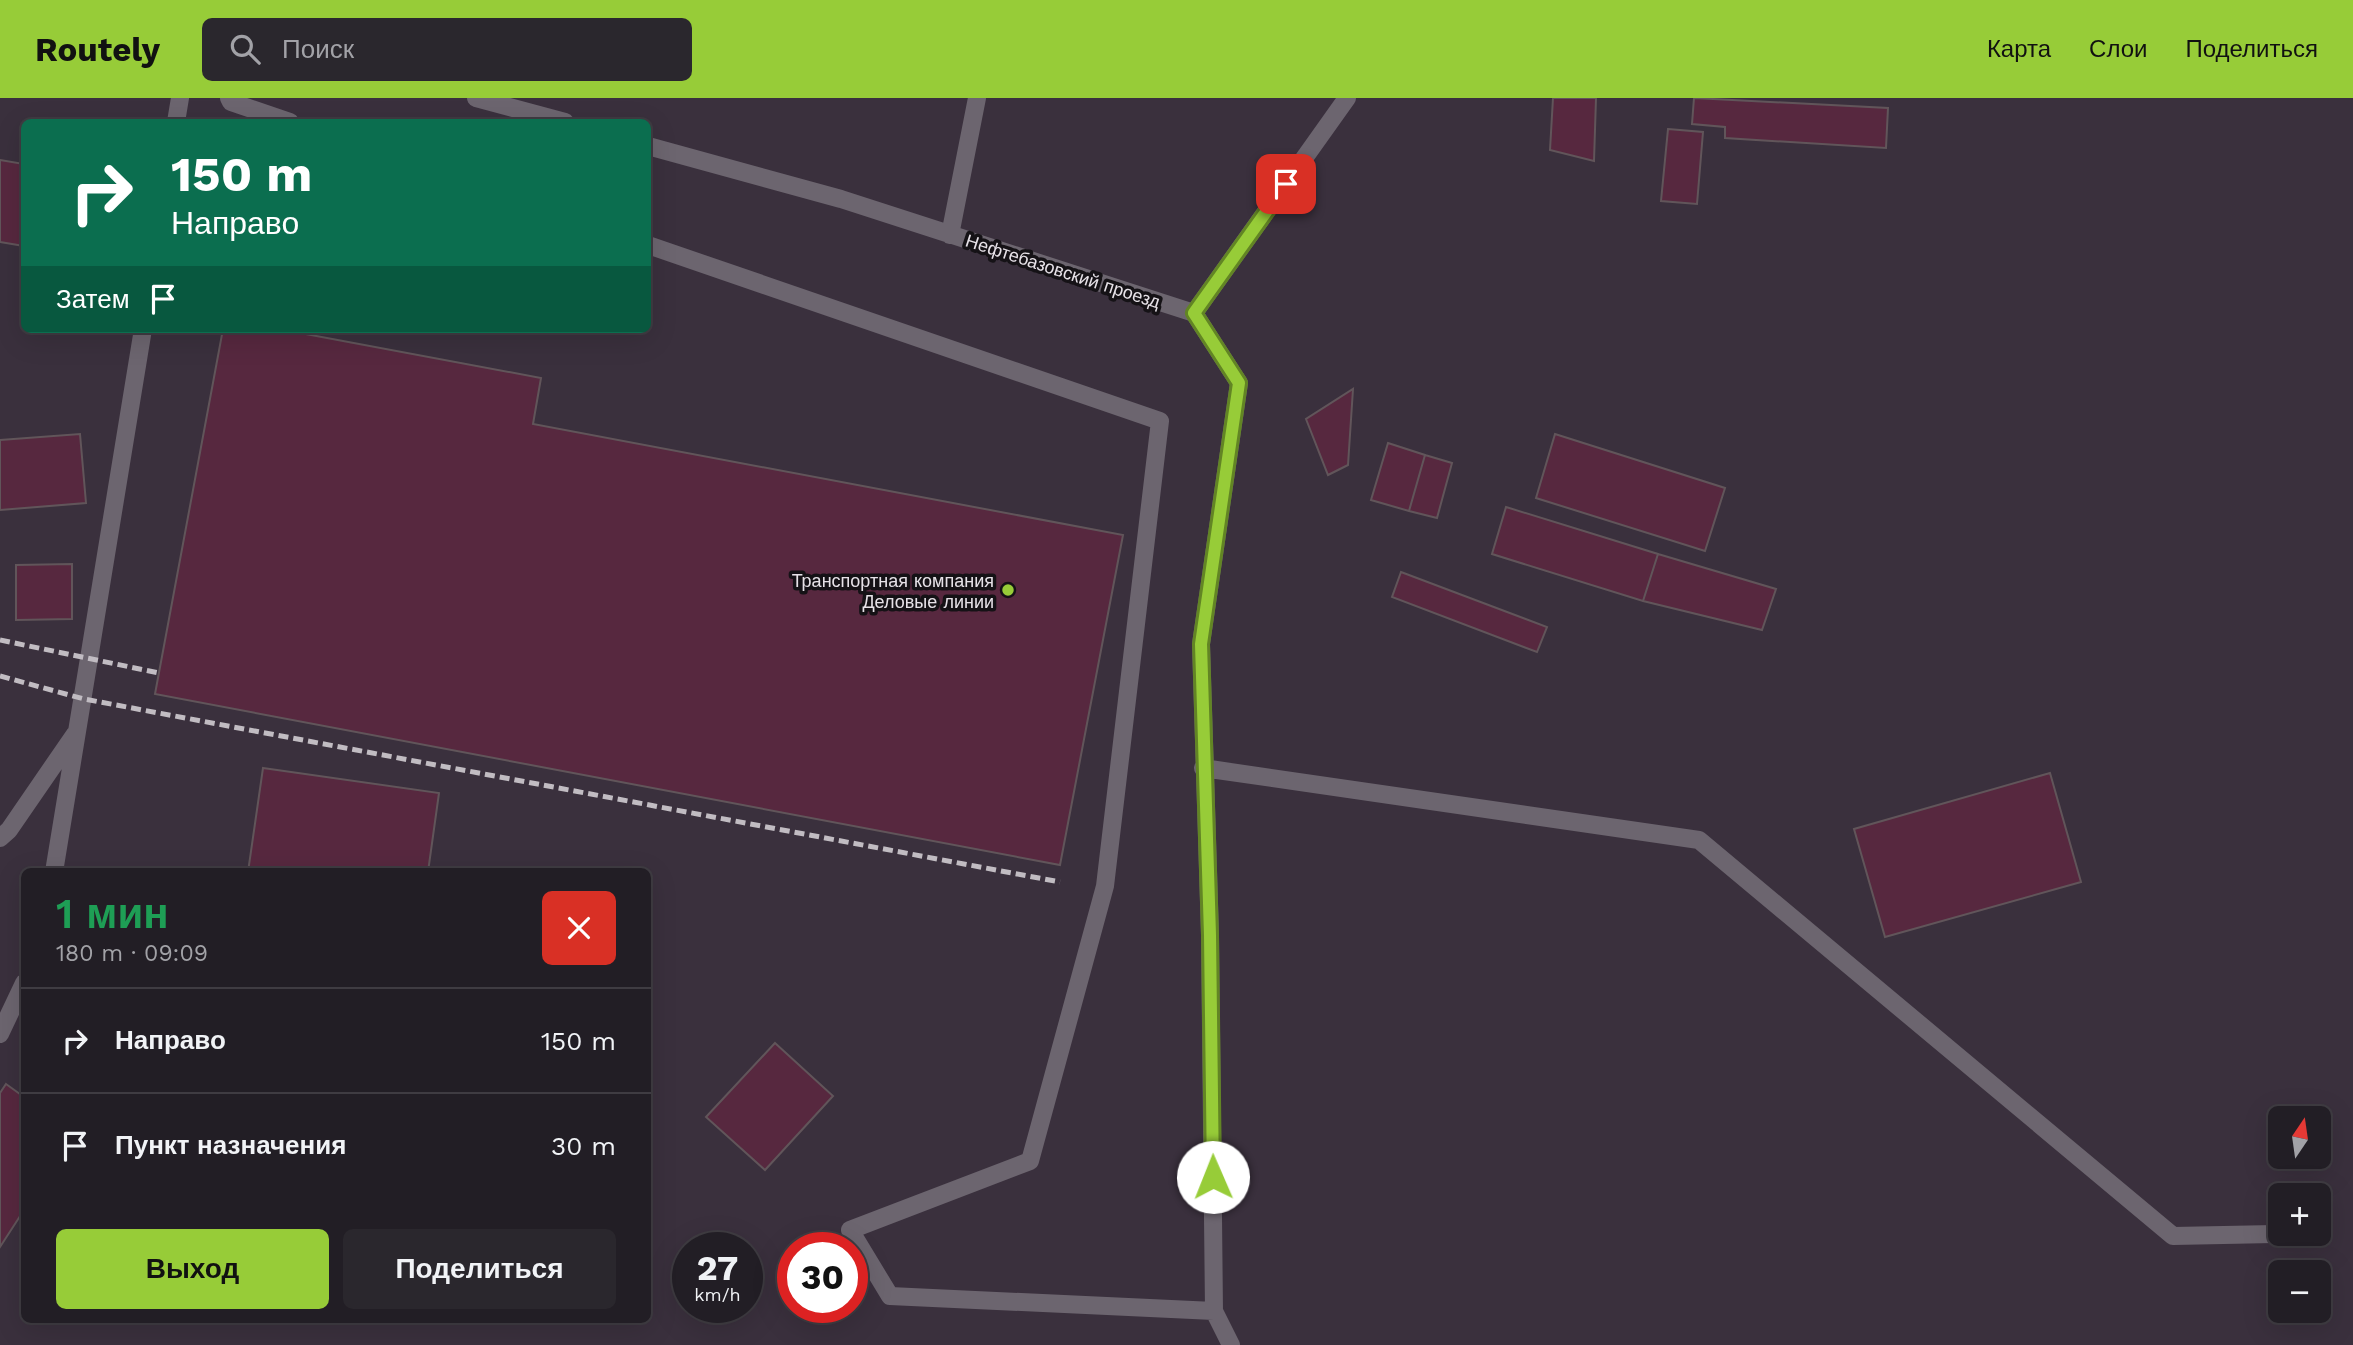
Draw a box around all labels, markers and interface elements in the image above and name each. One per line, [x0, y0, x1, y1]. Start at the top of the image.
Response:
search box [202, 18, 692, 81]
text: Routely [35, 30, 160, 69]
icon: search [226, 30, 264, 68]
text: Поиск [282, 34, 354, 64]
text: Карта [1987, 35, 2051, 63]
text: Слои [2089, 35, 2147, 63]
text: Поделиться [2185, 35, 2318, 63]
text: 150 m [171, 145, 312, 203]
icon: right [56, 147, 147, 238]
pin [1256, 154, 1316, 214]
icon: arrive [1267, 165, 1305, 203]
text: Направо [171, 204, 299, 242]
street label: Нефтебазовский проезд [963, 230, 1163, 313]
icon: arrive [144, 280, 182, 318]
text: Затем [56, 284, 130, 314]
place label: Транспортная компания Деловые линии [792, 570, 994, 612]
marker: Транспортная компания Деловые линии [1000, 582, 1016, 598]
text: 1 мин [56, 889, 169, 938]
button: close [542, 891, 616, 965]
text: 180 m · 09:09 [56, 940, 208, 967]
icon: right [56, 1022, 94, 1060]
text: Направо [115, 1025, 226, 1055]
text: 150 m [541, 1026, 616, 1056]
north arrow [2268, 1106, 2331, 1169]
map controls [2268, 1106, 2331, 1323]
icon: arrive [56, 1127, 94, 1165]
text: Пункт назначения [115, 1130, 346, 1160]
text: 30 m [551, 1131, 616, 1161]
position arrow [1176, 1140, 1250, 1214]
button: + [2268, 1183, 2331, 1246]
button: Выход [56, 1229, 329, 1309]
button: Поделиться [343, 1229, 616, 1309]
speed limit sign: 30 [777, 1232, 868, 1323]
text: 27 [697, 1247, 738, 1289]
button: − [2268, 1260, 2331, 1323]
text: km/h [694, 1284, 741, 1305]

